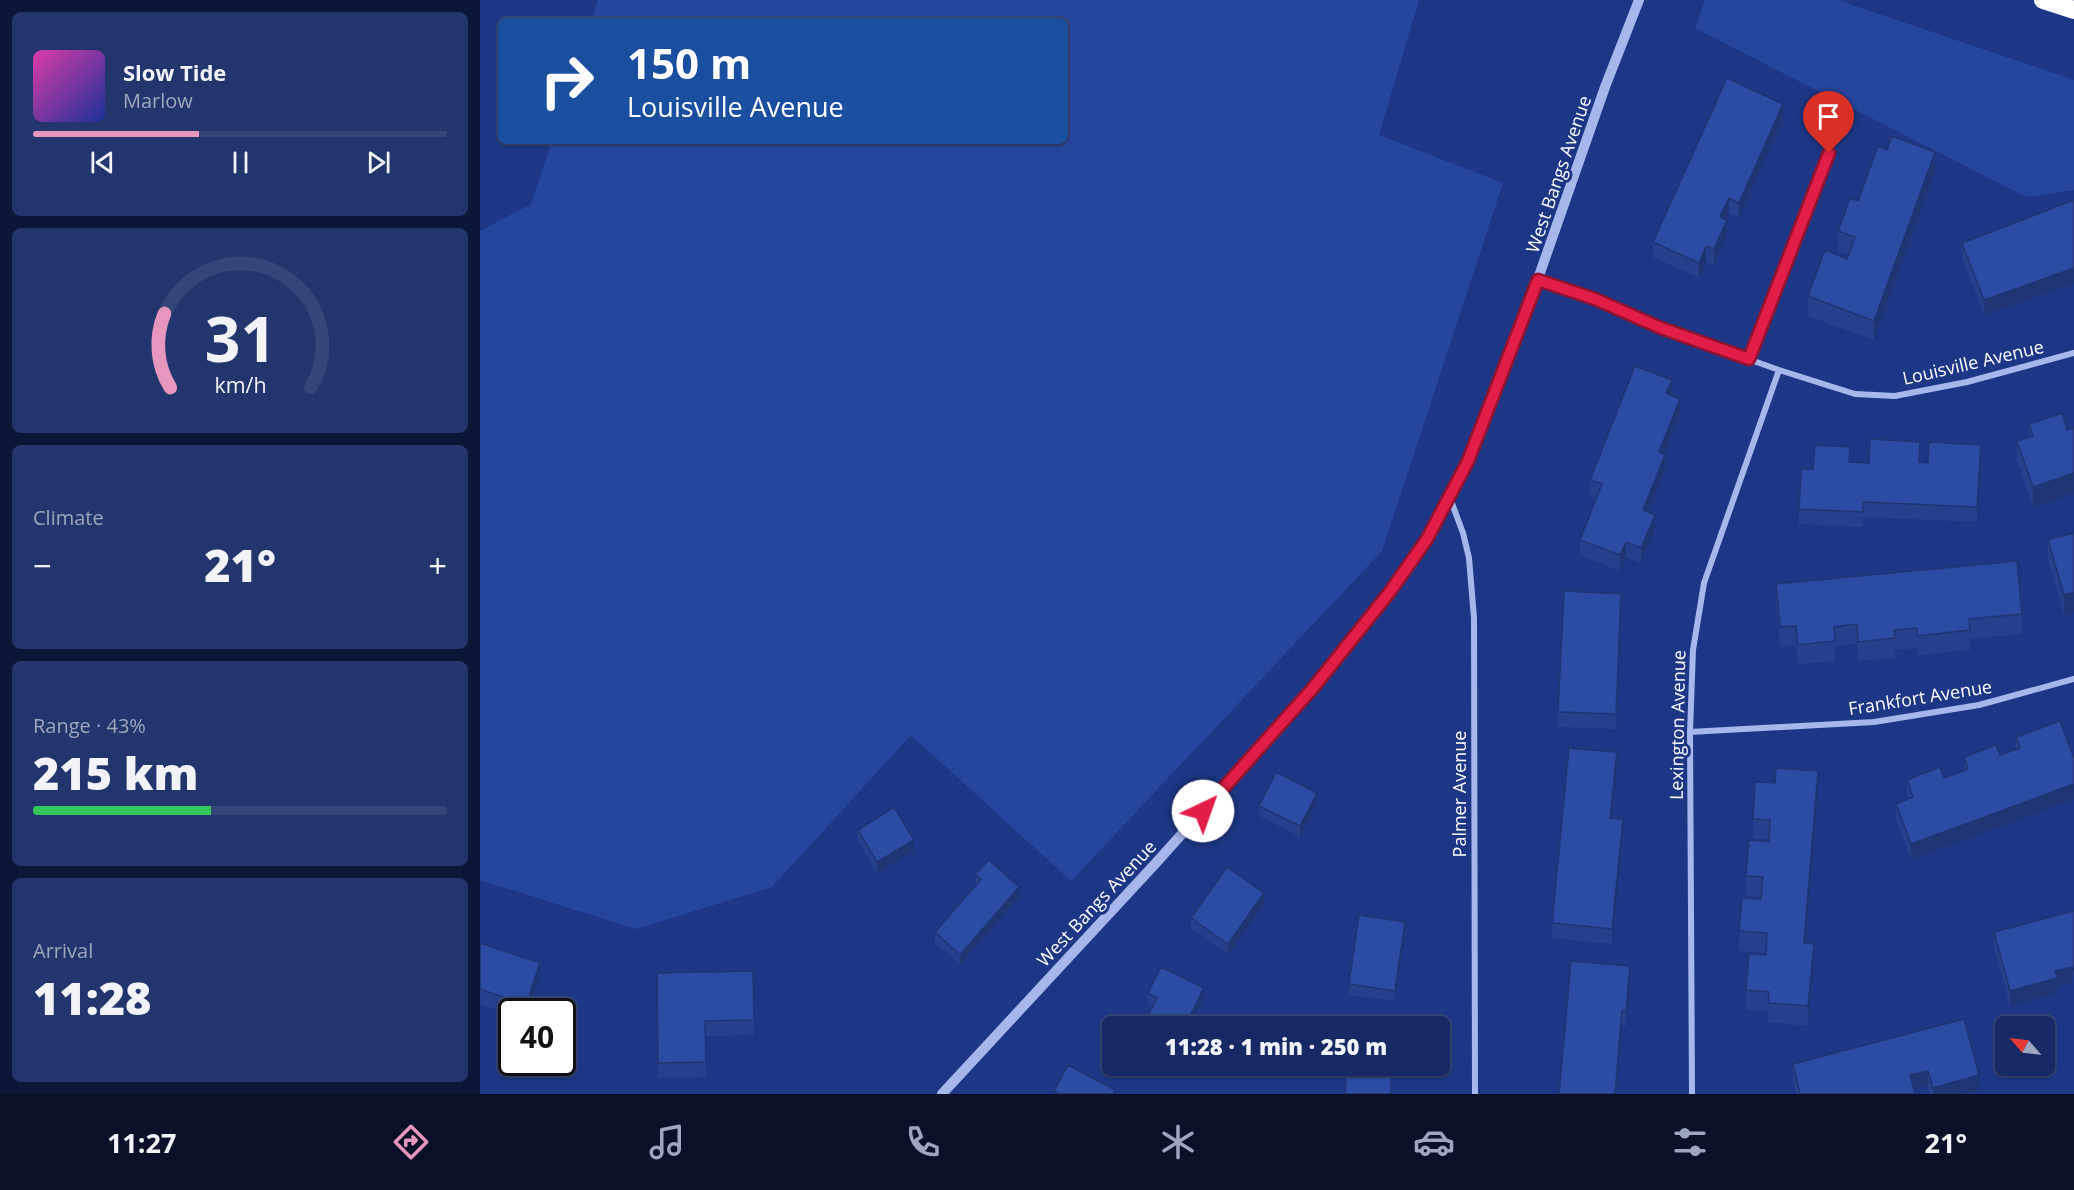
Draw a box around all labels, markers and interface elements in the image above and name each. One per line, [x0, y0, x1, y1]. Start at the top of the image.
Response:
text: 150 m [627, 34, 751, 91]
icon: right [528, 42, 606, 120]
text: Slow Tide [123, 57, 226, 87]
text: Marlow [123, 87, 193, 114]
text: Louisville Avenue [627, 88, 844, 125]
pin [1803, 91, 1854, 153]
street label: West Bangs Avenue [1520, 92, 1596, 256]
icon: arrive [1812, 100, 1845, 133]
icon: previous [86, 146, 119, 179]
icon: pause [224, 146, 257, 179]
icon: next [362, 146, 395, 179]
text: 31 [204, 295, 276, 380]
street label: Louisville Avenue [1900, 334, 2046, 390]
text: km/h [214, 370, 266, 399]
text: Climate [33, 504, 104, 531]
text: 21° [204, 534, 276, 595]
text: − [33, 543, 52, 588]
text: + [428, 543, 447, 588]
street label: Lexington Avenue [1664, 650, 1690, 800]
street label: Frankfort Avenue [1846, 674, 1994, 720]
text: Range · 43% [33, 712, 146, 739]
street label: Palmer Avenue [1447, 731, 1471, 857]
text: 215 km [33, 742, 198, 803]
position arrow [1171, 779, 1235, 843]
street label: West Bangs Avenue [1031, 835, 1161, 971]
text: Arrival [33, 937, 93, 964]
text: 11:28 [33, 967, 151, 1028]
speed limit sign: 40 [498, 998, 576, 1076]
north arrow [1995, 1016, 2055, 1076]
map controls [1995, 1016, 2055, 1076]
text: 11:28 · 1 min · 250 m [1165, 1031, 1387, 1061]
icon: directions [390, 1121, 432, 1163]
icon: music [646, 1121, 688, 1163]
icon: phone [902, 1121, 944, 1163]
icon: climate [1157, 1121, 1199, 1163]
icon: car [1413, 1121, 1455, 1163]
icon: filters [1669, 1121, 1711, 1163]
text: 11:27 [107, 1124, 176, 1161]
text: 21° [1925, 1124, 1967, 1161]

